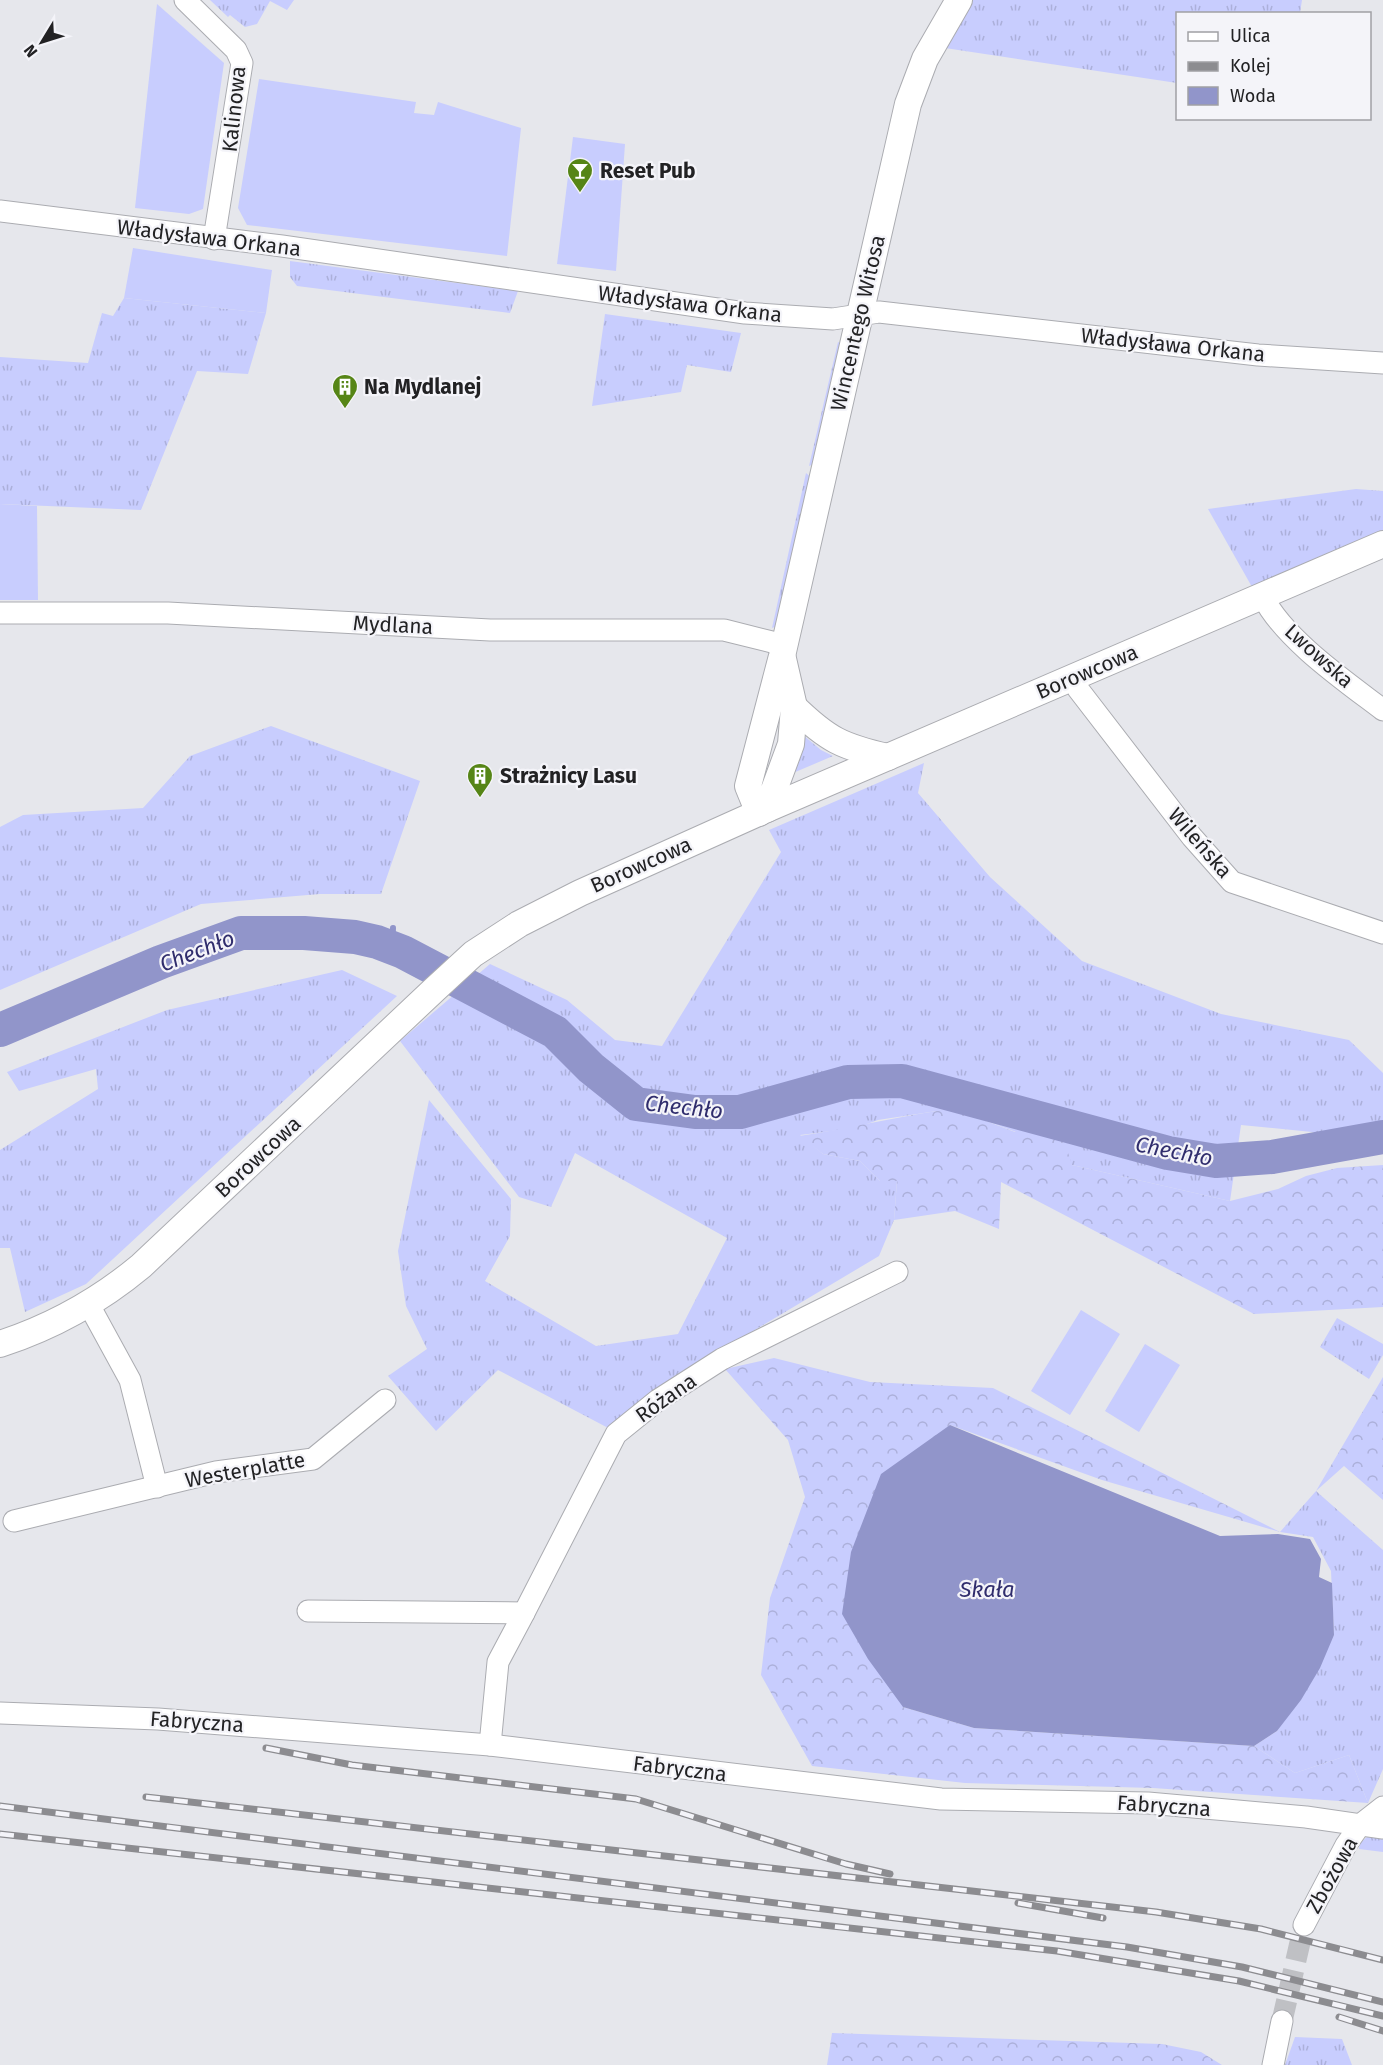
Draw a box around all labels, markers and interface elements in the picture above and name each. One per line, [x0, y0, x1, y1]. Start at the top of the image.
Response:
north arrow [12, 12, 72, 72]
legend [1176, 12, 1371, 120]
text: Ulica [1230, 25, 1270, 47]
text: N [20, 41, 41, 61]
text: Kolej [1230, 55, 1271, 77]
street label: Kalinowa [217, 65, 251, 153]
text: Woda [1230, 85, 1276, 107]
bar icon: Reset Pub [565, 156, 595, 194]
place label: Reset Pub [600, 158, 696, 184]
street label: Władysława Orkana [116, 214, 302, 262]
street label: Wincentego Witosa [825, 232, 891, 414]
street label: Władysława Orkana [597, 280, 783, 328]
street label: Władysława Orkana [1080, 322, 1266, 368]
building icon: Na Mydlanej [330, 372, 360, 410]
place label: Na Mydlanej [364, 374, 481, 400]
street label: Mydlana [352, 610, 434, 640]
street label: Lwowska [1279, 618, 1359, 694]
street label: Borowcowa [1032, 639, 1142, 705]
building icon: Strażnicy Lasu [465, 761, 495, 799]
place label: Strażnicy Lasu [500, 763, 637, 789]
street label: Wileńska [1162, 802, 1238, 884]
street label: Borowcowa [586, 831, 696, 899]
water label: Chechło [156, 924, 238, 978]
water label: Chechło [644, 1089, 724, 1125]
street label: Borowcowa [210, 1111, 306, 1203]
water label: Chechło [1133, 1130, 1215, 1172]
street label: Różana [630, 1368, 702, 1428]
street label: Westerplatte [183, 1447, 307, 1493]
water label: Skała [958, 1576, 1015, 1603]
street label: Fabryczna [149, 1706, 245, 1738]
street label: Fabryczna [632, 1750, 728, 1788]
street label: Fabryczna [1116, 1790, 1212, 1822]
street label: Zbożowa [1300, 1832, 1364, 1918]

